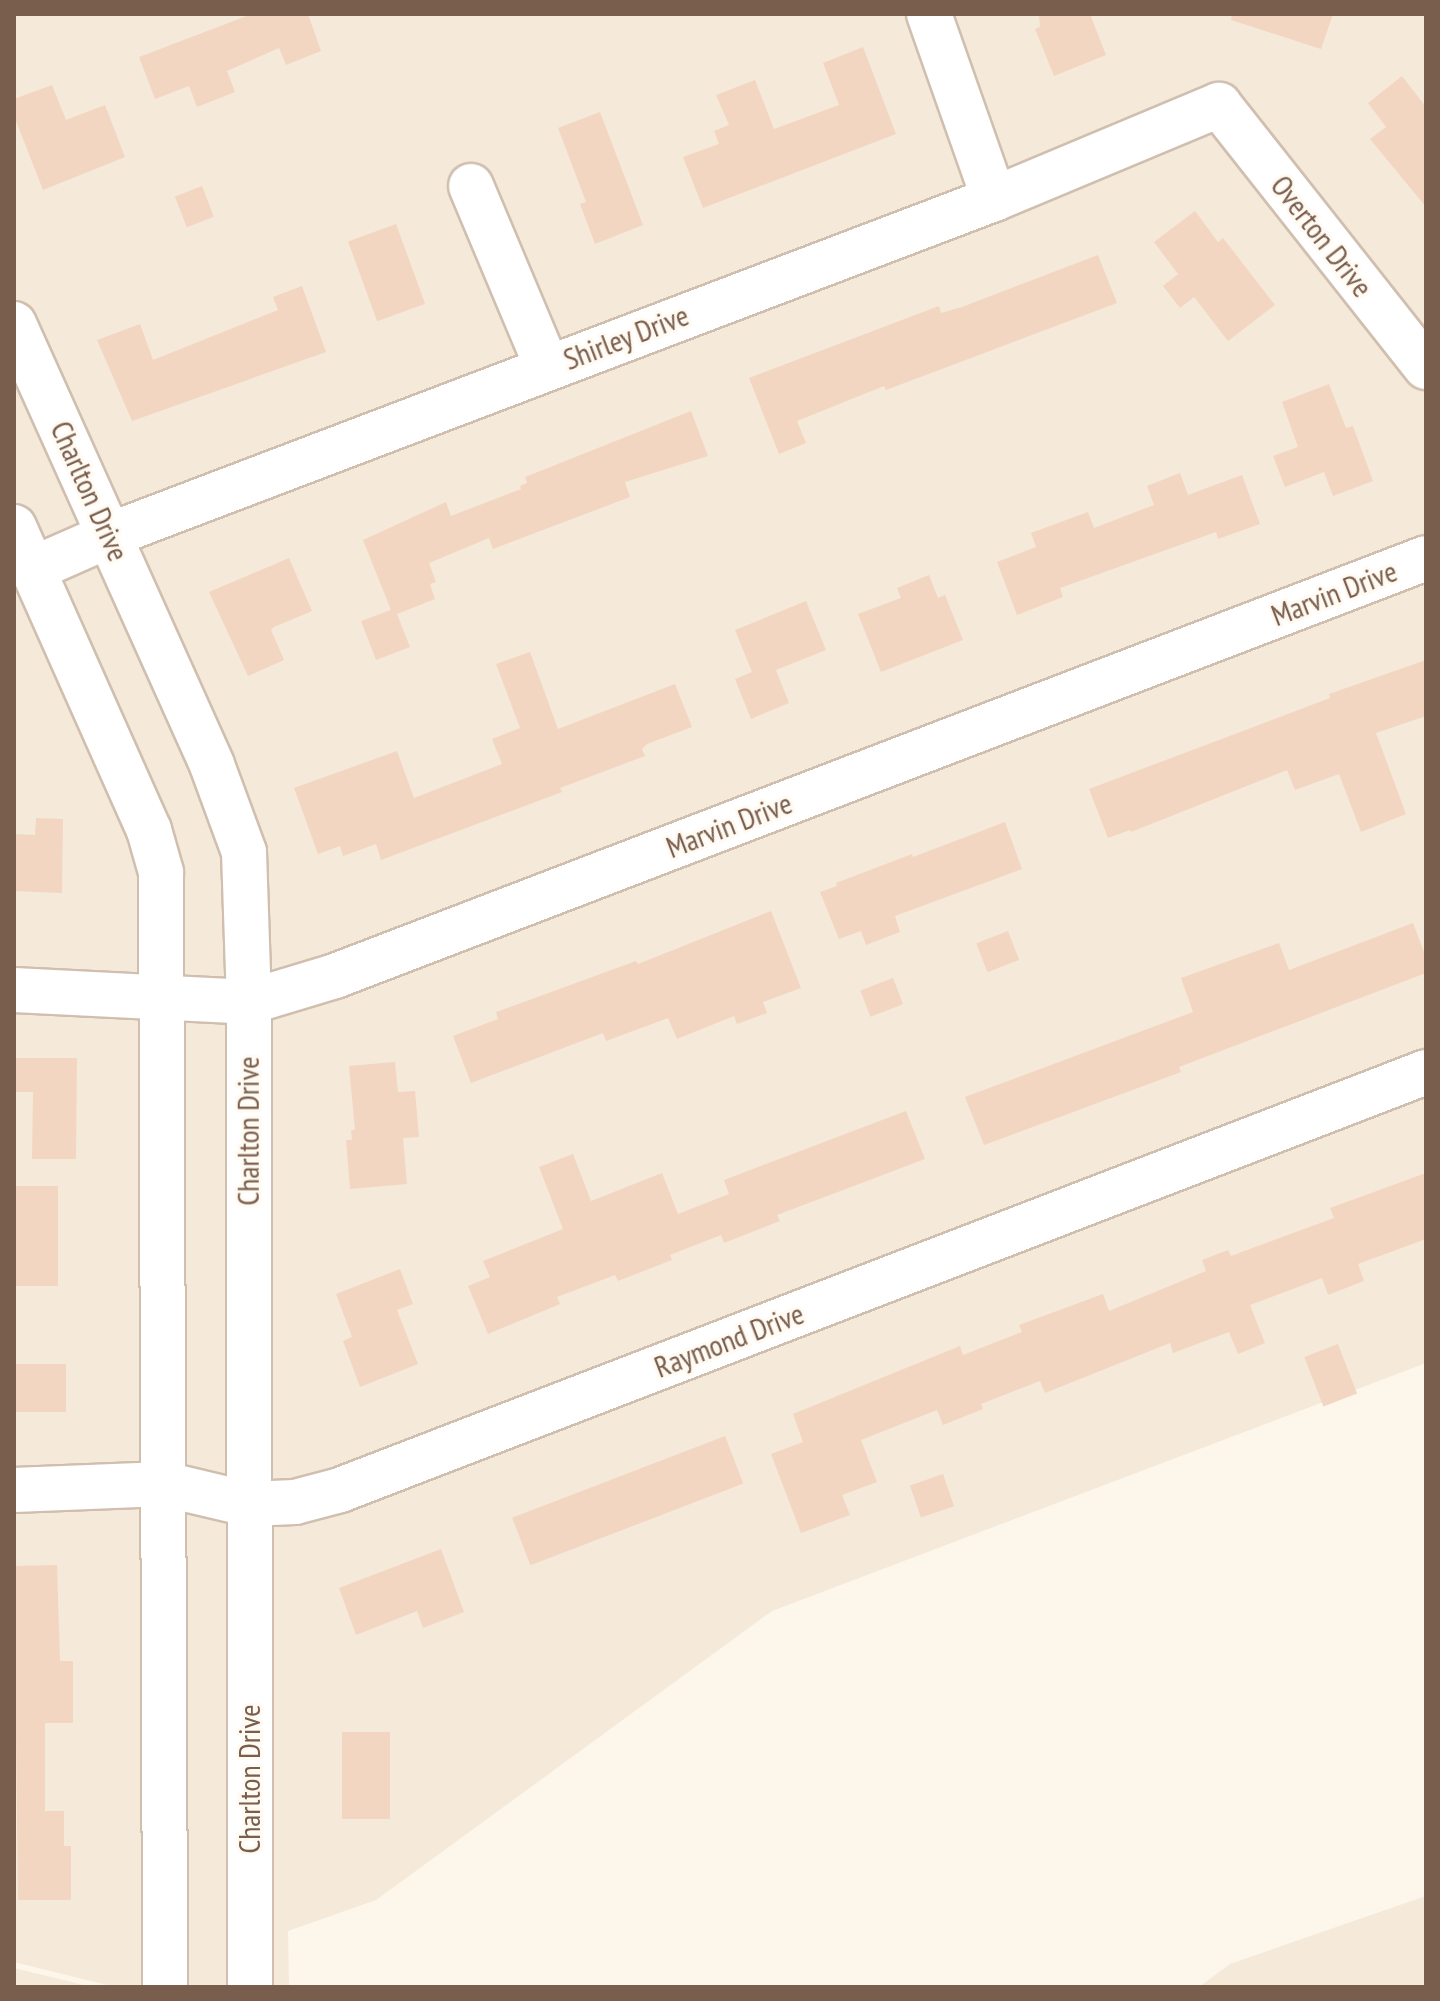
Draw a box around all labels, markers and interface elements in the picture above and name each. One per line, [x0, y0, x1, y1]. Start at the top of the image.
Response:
street label: Overton Drive [1263, 168, 1381, 304]
street label: Shirley Drive [558, 297, 694, 377]
street label: Charlton Drive [43, 416, 137, 566]
street label: Marvin Drive [1266, 553, 1402, 633]
street label: Marvin Drive [661, 785, 797, 865]
street label: Charlton Drive [230, 1056, 266, 1206]
street label: Raymond Drive [649, 1295, 809, 1385]
street label: Charlton Drive [231, 1704, 267, 1854]

